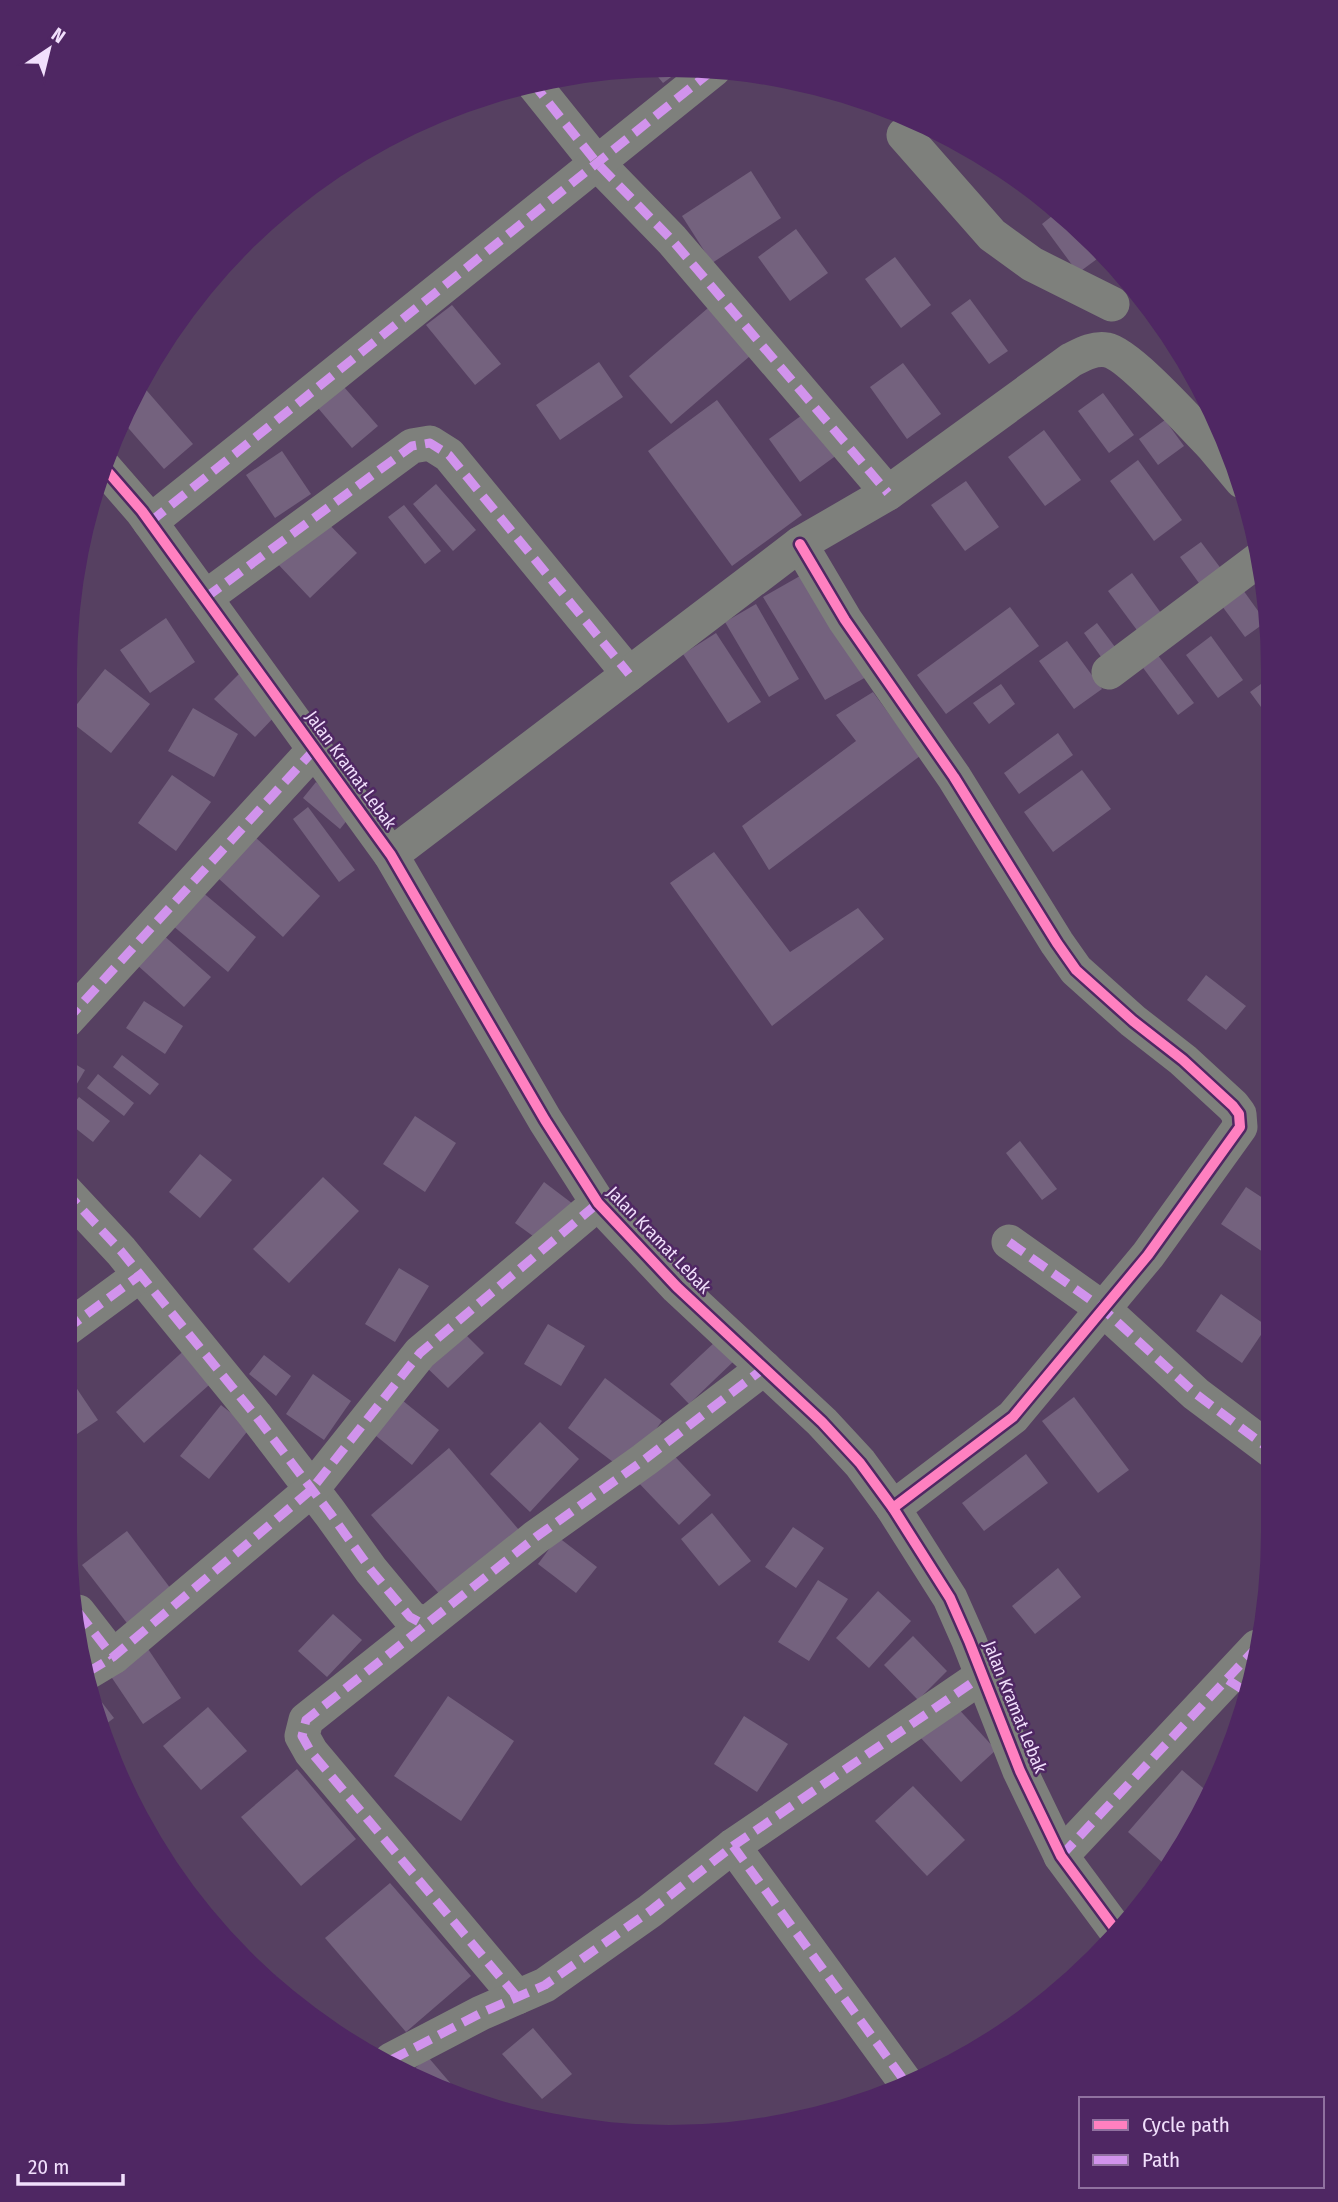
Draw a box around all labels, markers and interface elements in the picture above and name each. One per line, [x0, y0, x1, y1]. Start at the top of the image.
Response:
north arrow [14, 14, 84, 84]
text: N [47, 23, 70, 48]
street label: Jalan Kramat Lebak [301, 707, 402, 834]
street label: Jalan Kramat Lebak [602, 1182, 716, 1299]
street label: Jalan Kramat Lebak [978, 1638, 1052, 1777]
legend [1079, 2097, 1324, 2188]
text: Cycle path [1142, 2112, 1230, 2138]
scale bar [18, 2142, 122, 2186]
text: Path [1142, 2147, 1180, 2173]
text: 20 m [28, 2154, 69, 2180]

